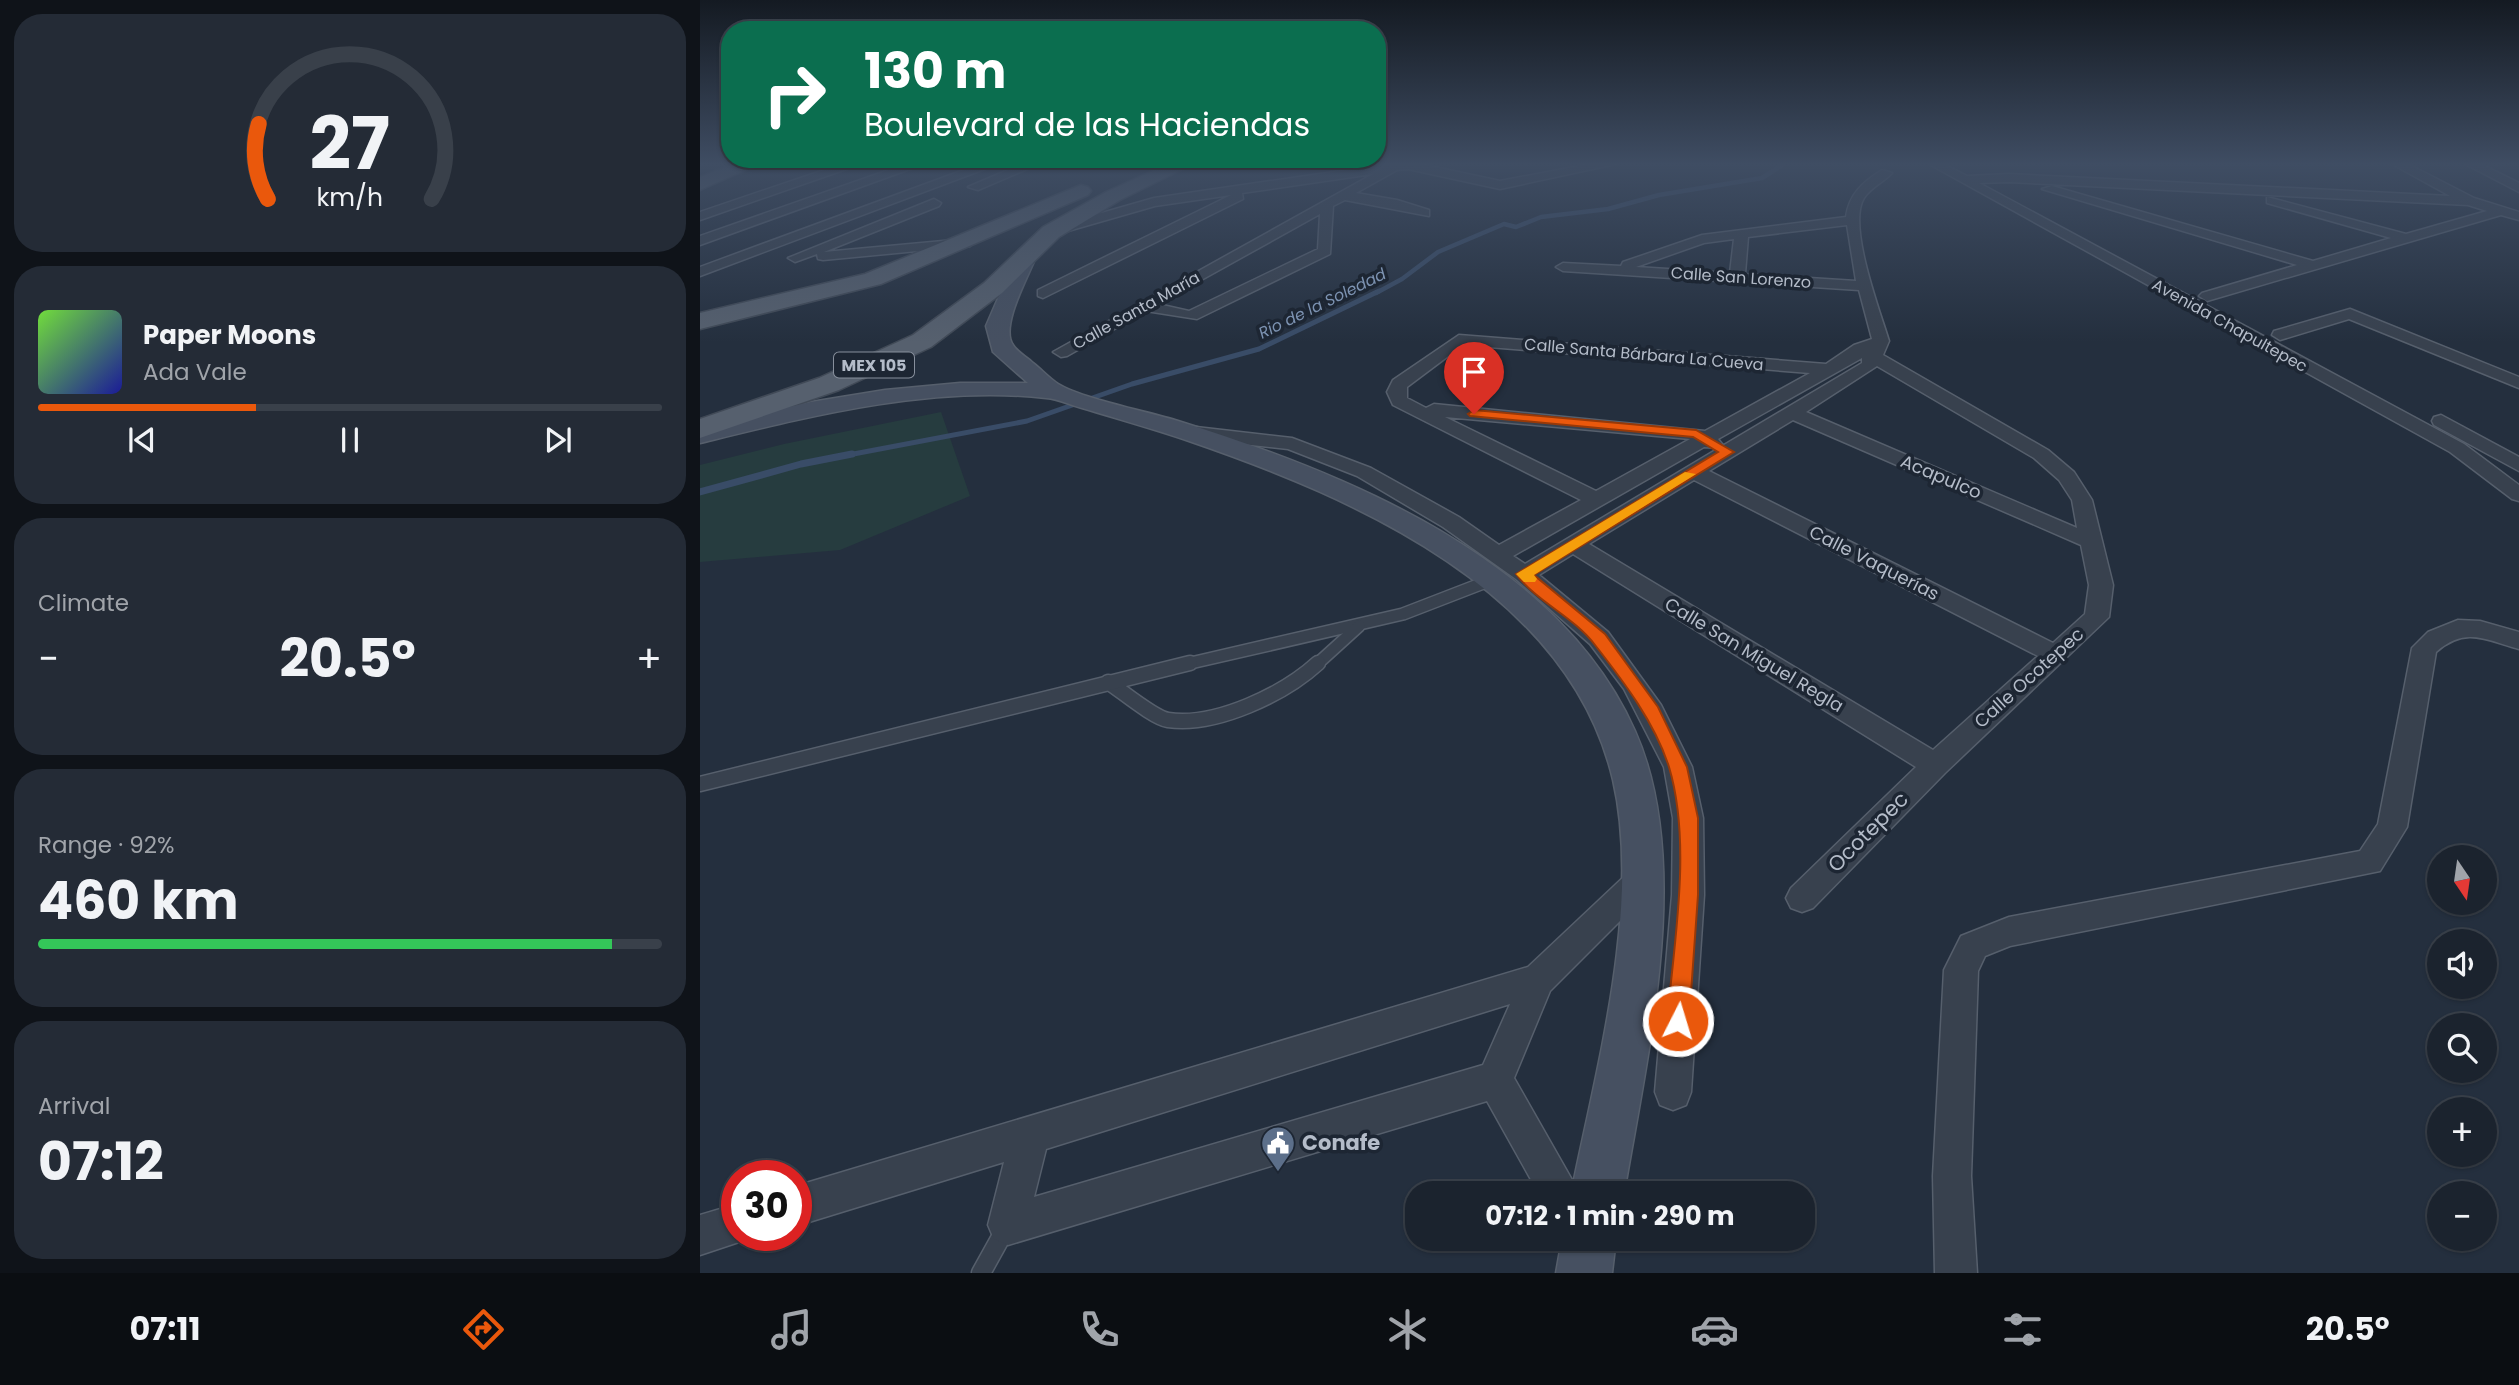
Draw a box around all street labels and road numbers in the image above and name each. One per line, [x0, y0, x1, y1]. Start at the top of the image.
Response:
street label: Calle San Lorenzo [1670, 261, 1812, 294]
street label: Calle Santa María [1069, 266, 1204, 355]
street label: Avenida Chapultepec [2148, 273, 2312, 378]
street label: Calle Santa Bárbara La Cueva [1523, 333, 1765, 376]
road number: MEX 105 [834, 352, 914, 378]
street label: Acapulco [1897, 448, 1986, 505]
street label: Calle Vaquerías [1805, 519, 1944, 606]
street label: Calle San Miguel Regla [1660, 591, 1848, 718]
street label: Calle Ocotepec [1968, 622, 2089, 734]
street label: Ocotepec [1821, 785, 1914, 878]

